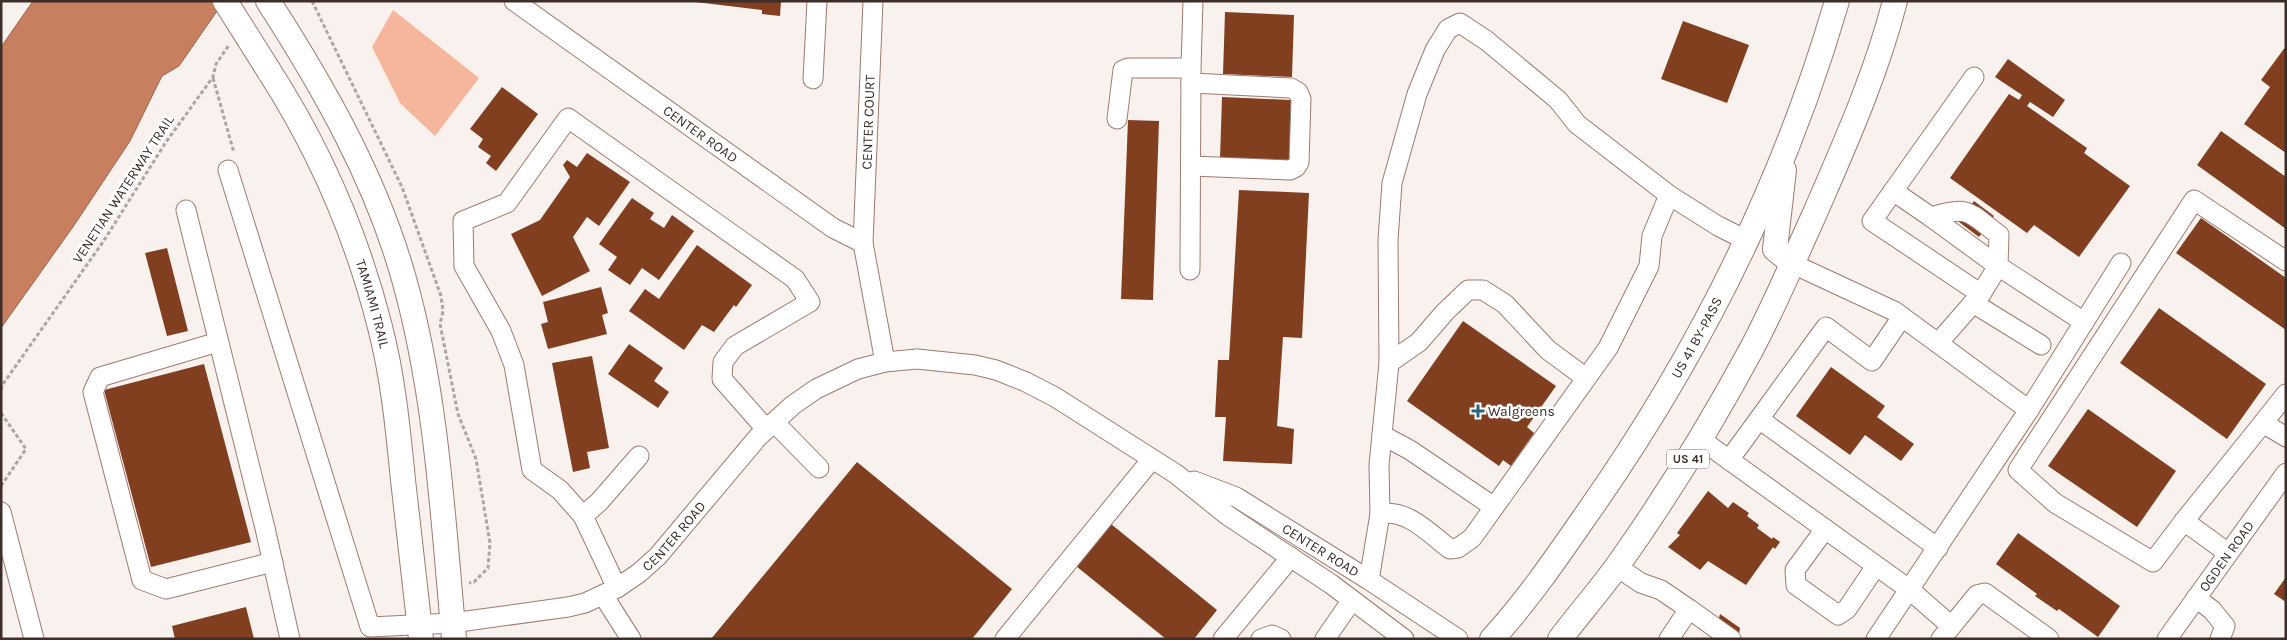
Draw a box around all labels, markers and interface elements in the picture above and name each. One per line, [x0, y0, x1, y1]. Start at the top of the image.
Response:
street label: CENTER COURT [858, 74, 879, 170]
street label: CENTER ROAD [660, 102, 741, 167]
street label: VENETIAN WATERWAY TRAIL [69, 112, 178, 266]
street label: TAMIAMI TRAIL [352, 257, 393, 350]
street label: US 41 BY-PASS [1668, 294, 1726, 381]
place label: Walgreens [1488, 403, 1555, 420]
marker: Walgreens [1472, 405, 1484, 417]
road number: US 41 [1667, 449, 1709, 468]
street label: CENTER ROAD [639, 498, 709, 575]
street label: OGDEN ROAD [2196, 518, 2258, 595]
street label: CENTER ROAD [1279, 520, 1362, 581]

